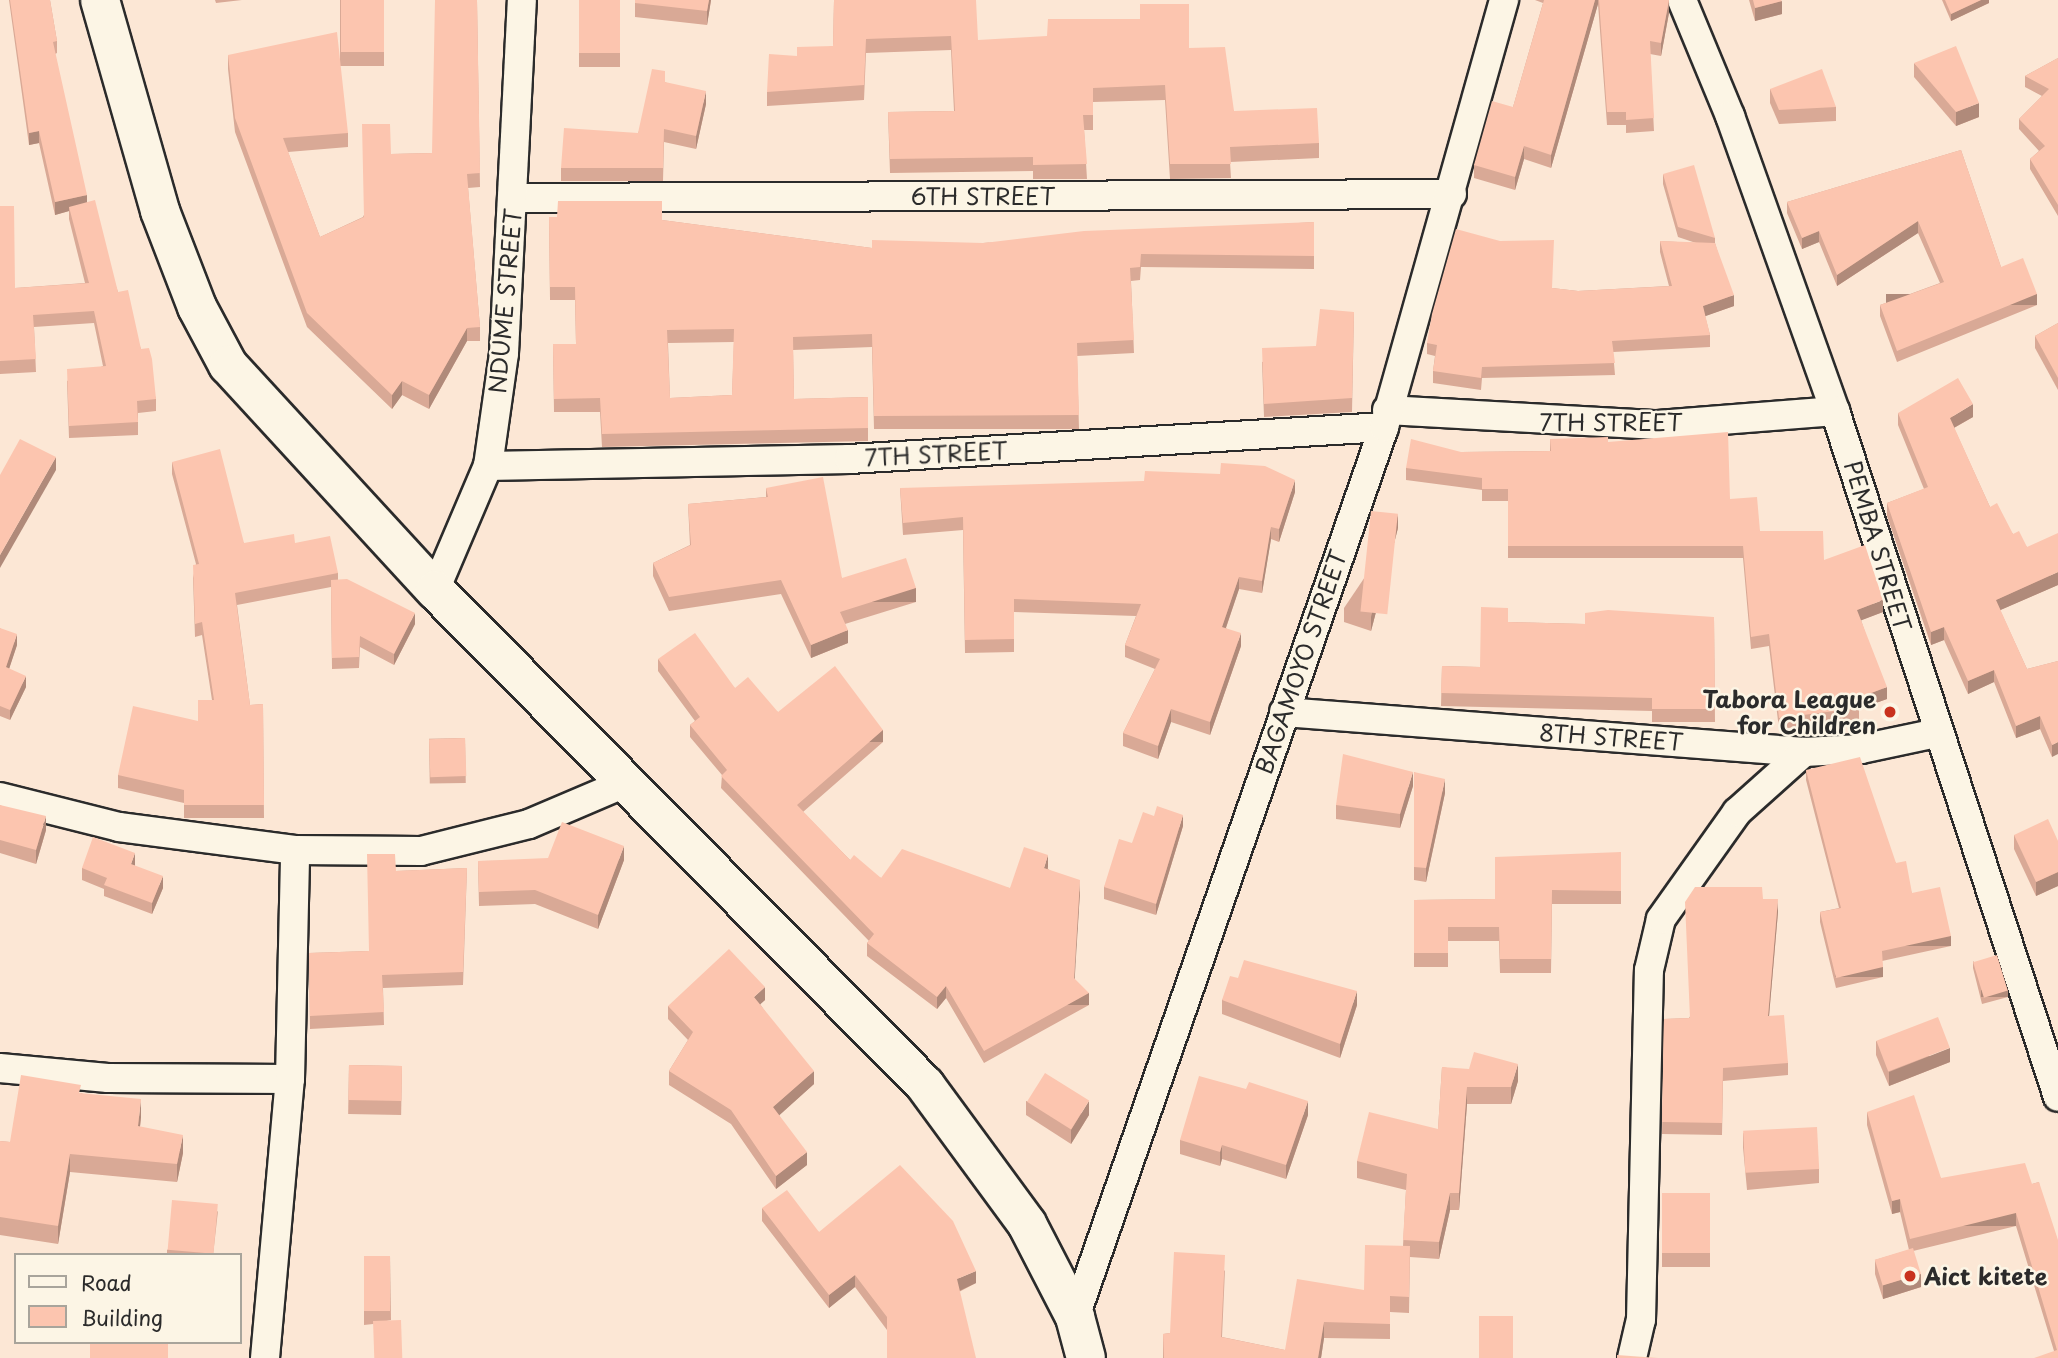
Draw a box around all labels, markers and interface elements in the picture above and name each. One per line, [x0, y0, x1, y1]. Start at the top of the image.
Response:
street label: 6TH STREET [910, 182, 1056, 210]
street label: NDUME STREET [483, 206, 527, 396]
street label: 7TH STREET [1539, 408, 1683, 436]
street label: 7TH STREET [863, 436, 1009, 472]
street label: PEMBA STREET [1838, 456, 1918, 636]
street label: BAGAMOYO STREET [1249, 546, 1353, 778]
place label: Tabora League for Children [1702, 685, 1876, 739]
marker: Tabora League for Children [1882, 704, 1898, 720]
street label: 8TH STREET [1538, 718, 1684, 756]
legend [14, 1253, 242, 1344]
place label: Aict kitete [1924, 1262, 2049, 1290]
text: Road [81, 1266, 132, 1298]
marker: Aict kitete [1902, 1268, 1918, 1284]
text: Building [81, 1301, 163, 1333]

